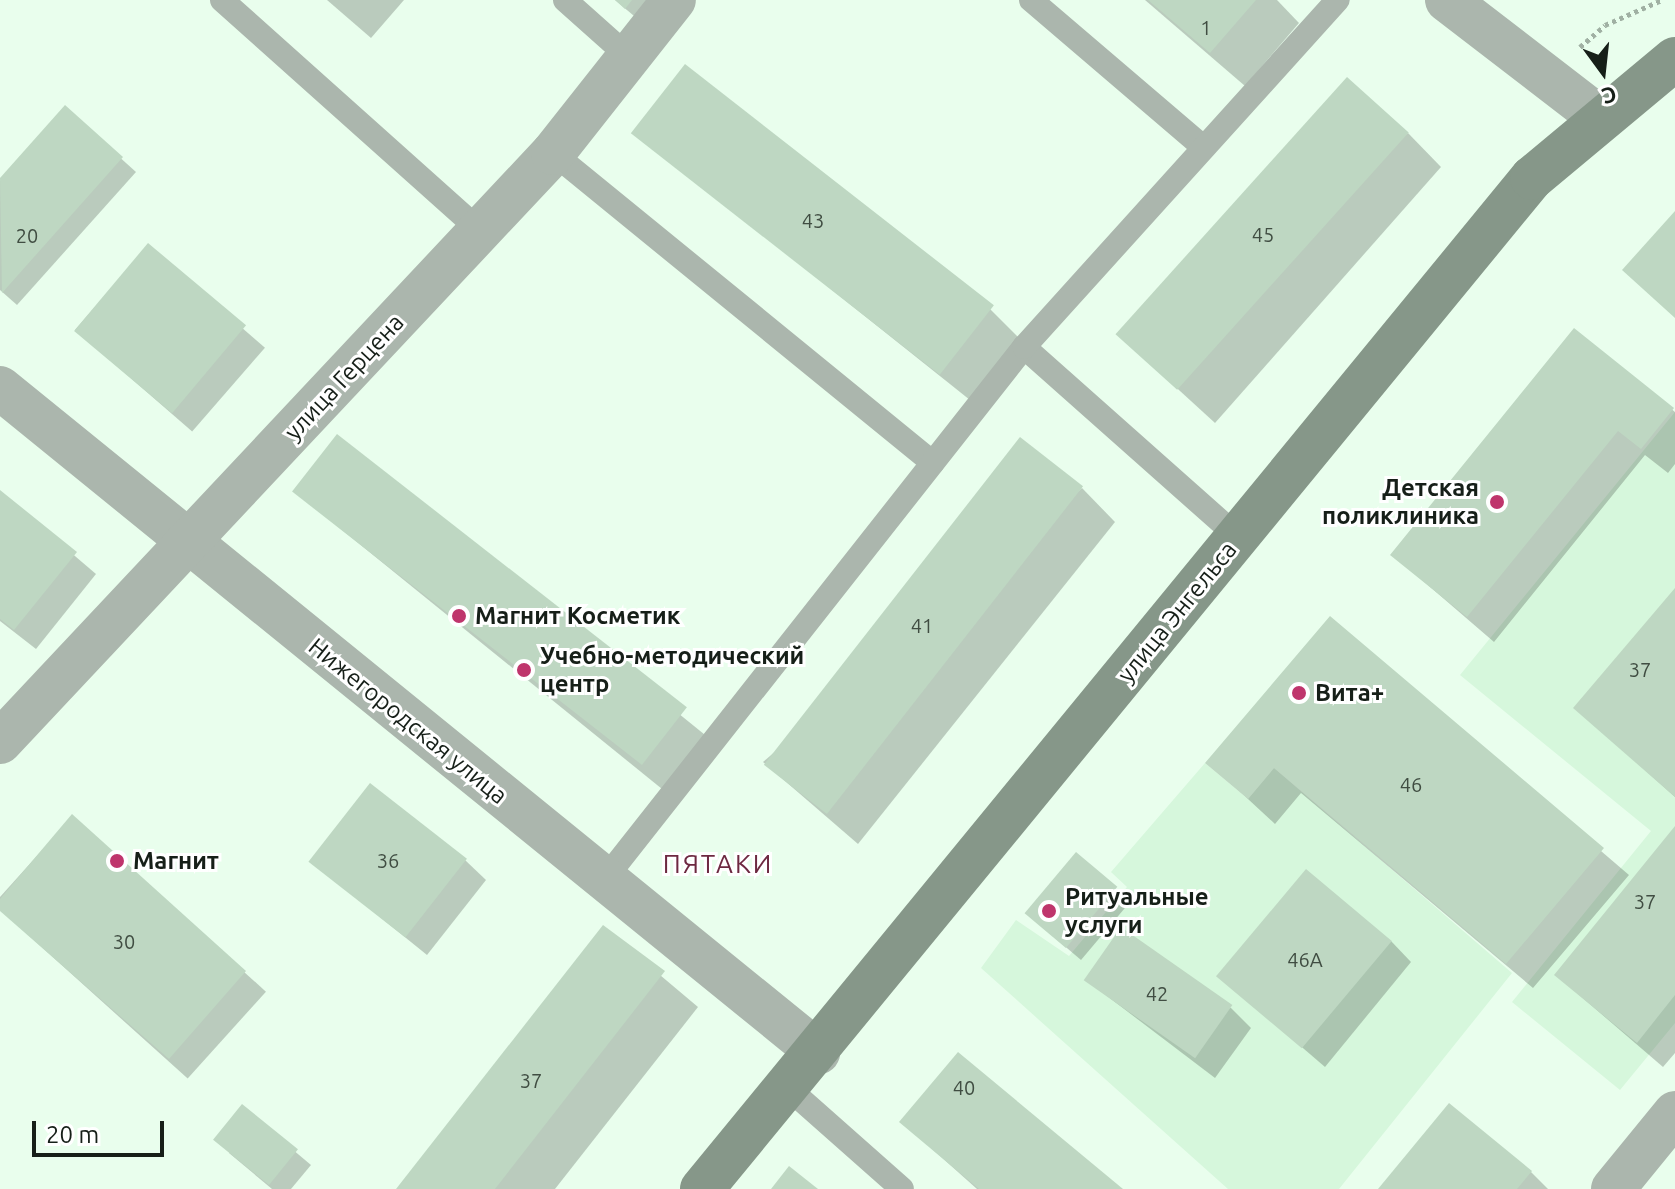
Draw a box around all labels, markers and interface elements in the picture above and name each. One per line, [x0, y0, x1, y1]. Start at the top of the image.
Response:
house number: 1 [1200, 15, 1212, 39]
north arrow [1563, 32, 1643, 112]
text: С [1599, 82, 1619, 110]
house number: 43 [802, 208, 824, 232]
house number: 45 [1252, 222, 1274, 246]
house number: 20 [16, 223, 38, 247]
street label: улица Герцена [278, 308, 410, 446]
place label: Детская поликлиника [1322, 474, 1479, 530]
marker: Детская поликлиника [1486, 491, 1508, 513]
street label: улица Энгельса [1111, 536, 1243, 688]
place label: Магнит Косметик [475, 602, 680, 630]
marker: Магнит Косметик [450, 607, 468, 625]
house number: 41 [911, 613, 933, 637]
street label: Нижегородская улица [303, 632, 513, 810]
place label: Учебно-методический центр [540, 642, 804, 698]
house number: 37 [1629, 657, 1651, 681]
marker: Учебно-методический центр [515, 661, 533, 679]
place label: Вита+ [1315, 679, 1384, 707]
marker: Вита+ [1290, 684, 1308, 702]
house number: 46 [1400, 772, 1422, 796]
place label: Магнит [133, 847, 219, 875]
house number: 36 [377, 848, 399, 872]
district label: ПЯТАКИ [663, 848, 773, 880]
marker: Магнит [108, 852, 126, 870]
place label: Ритуальные услуги [1065, 883, 1209, 939]
house number: 37 [1634, 889, 1656, 913]
marker: Ритуальные услуги [1040, 902, 1058, 920]
house number: 30 [113, 929, 135, 953]
house number: 46А [1287, 947, 1323, 971]
house number: 42 [1146, 981, 1168, 1005]
house number: 37 [520, 1068, 542, 1092]
house number: 40 [953, 1075, 975, 1099]
scale bar [36, 1105, 168, 1155]
text: 20 m [46, 1121, 99, 1148]

